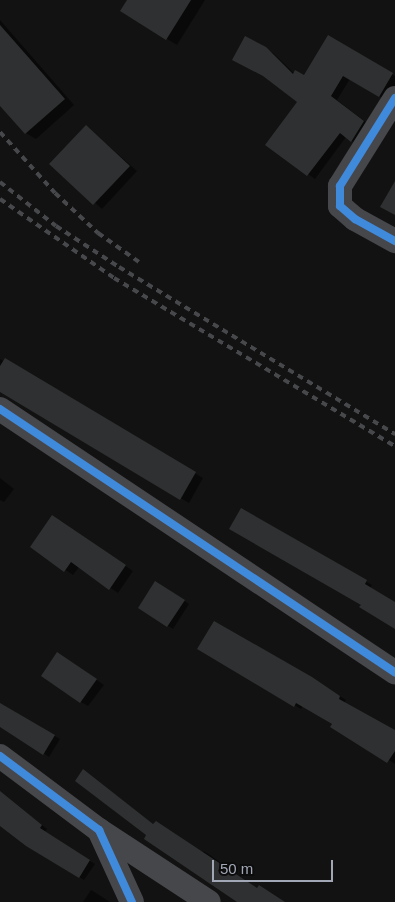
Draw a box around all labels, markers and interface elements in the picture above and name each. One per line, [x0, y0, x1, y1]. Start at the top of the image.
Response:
scale bar [215, 850, 336, 882]
text: 50 m [220, 860, 253, 877]

